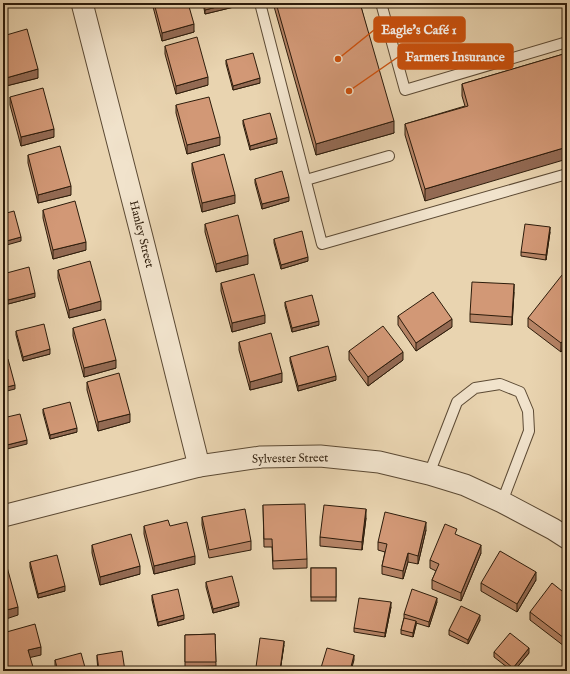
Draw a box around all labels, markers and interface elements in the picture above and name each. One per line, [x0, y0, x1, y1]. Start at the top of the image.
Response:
callout: Eagle's Café 1 [374, 17, 465, 42]
text: Eagle's Café 1 [381, 22, 457, 39]
callout: Farmers Insurance [398, 44, 513, 69]
text: Farmers Insurance [405, 49, 505, 66]
street label: Hanley Street [126, 199, 157, 269]
street label: Sylvester Street [252, 450, 328, 467]

